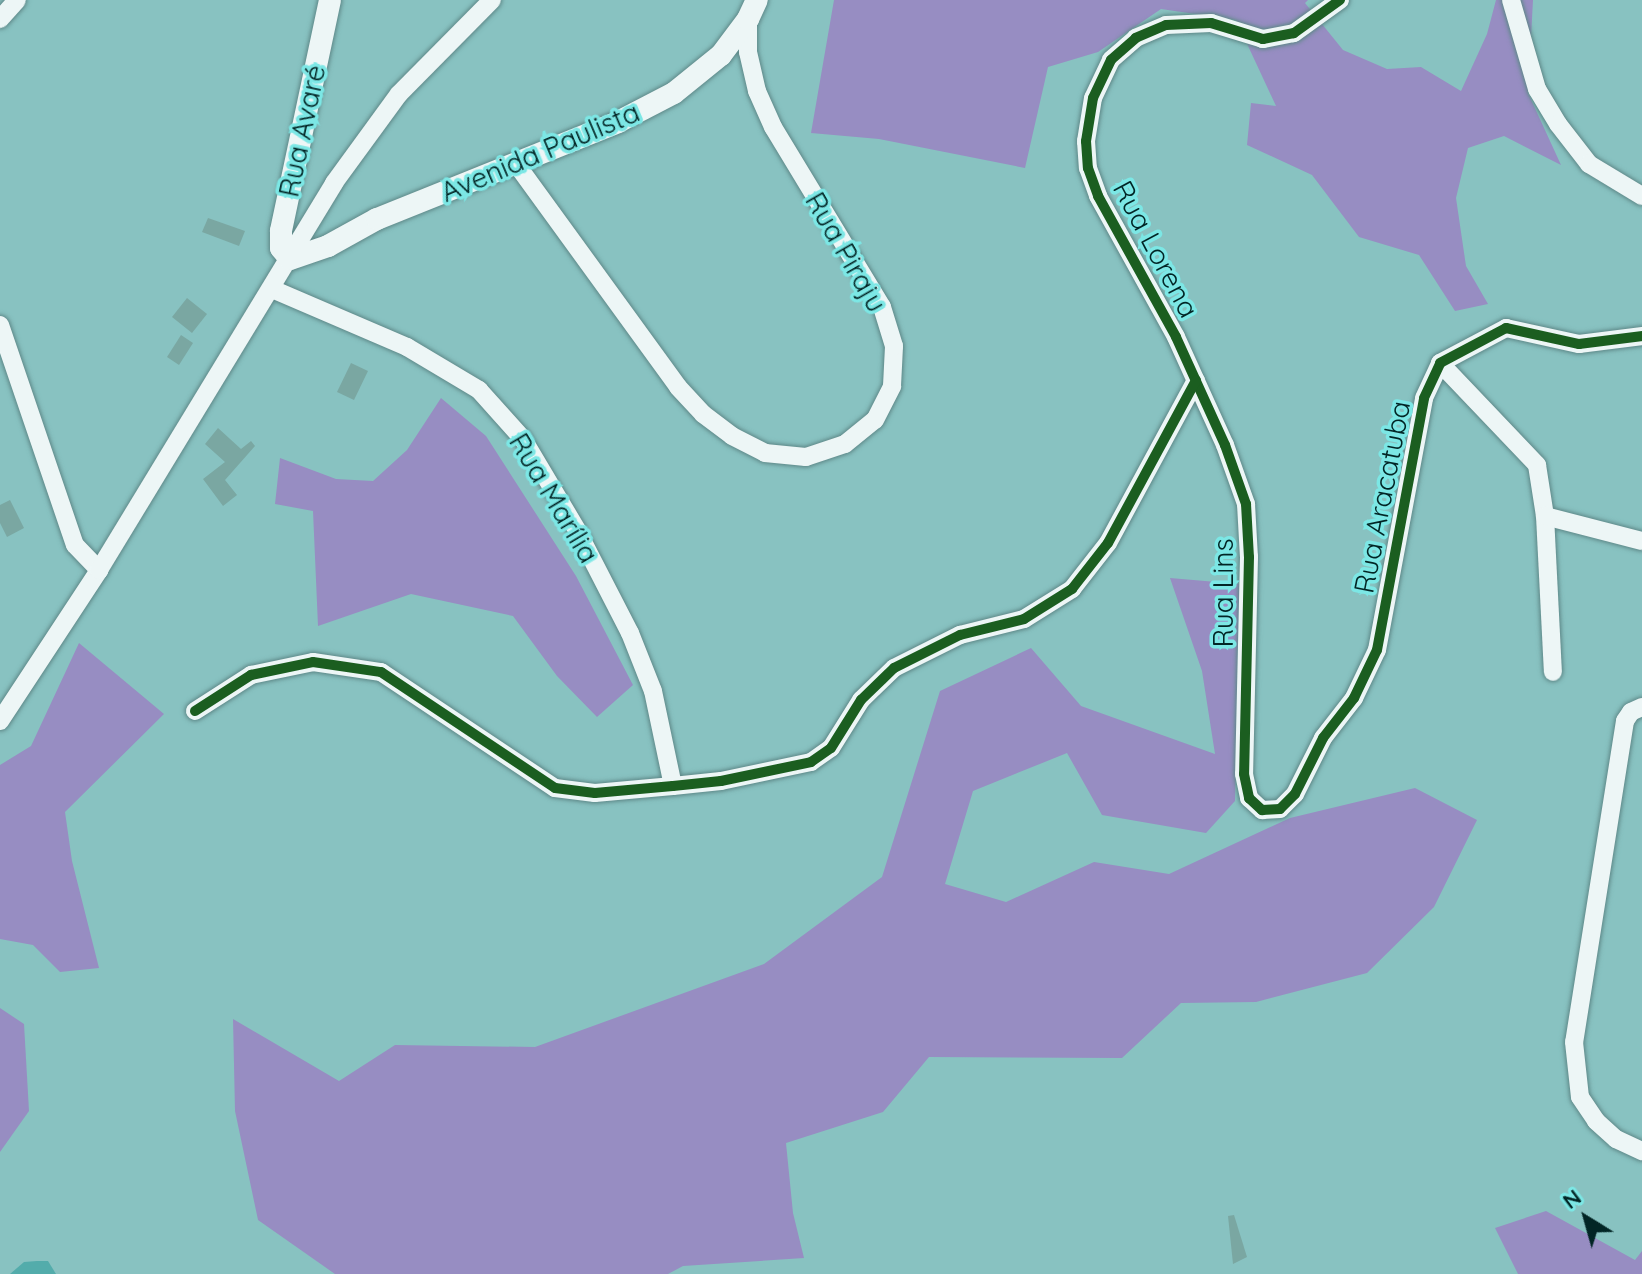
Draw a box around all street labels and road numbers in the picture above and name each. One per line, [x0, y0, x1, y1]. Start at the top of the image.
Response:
street label: Rua Avaré [272, 62, 332, 200]
street label: Avenida Paulista [436, 95, 644, 209]
street label: Rua Lorena [1106, 175, 1206, 323]
street label: Rua Piraju [798, 186, 894, 318]
street label: Rua Aracatuba [1347, 398, 1417, 596]
street label: Rua Marília [502, 427, 606, 569]
street label: Rua Lins [1206, 538, 1240, 648]

